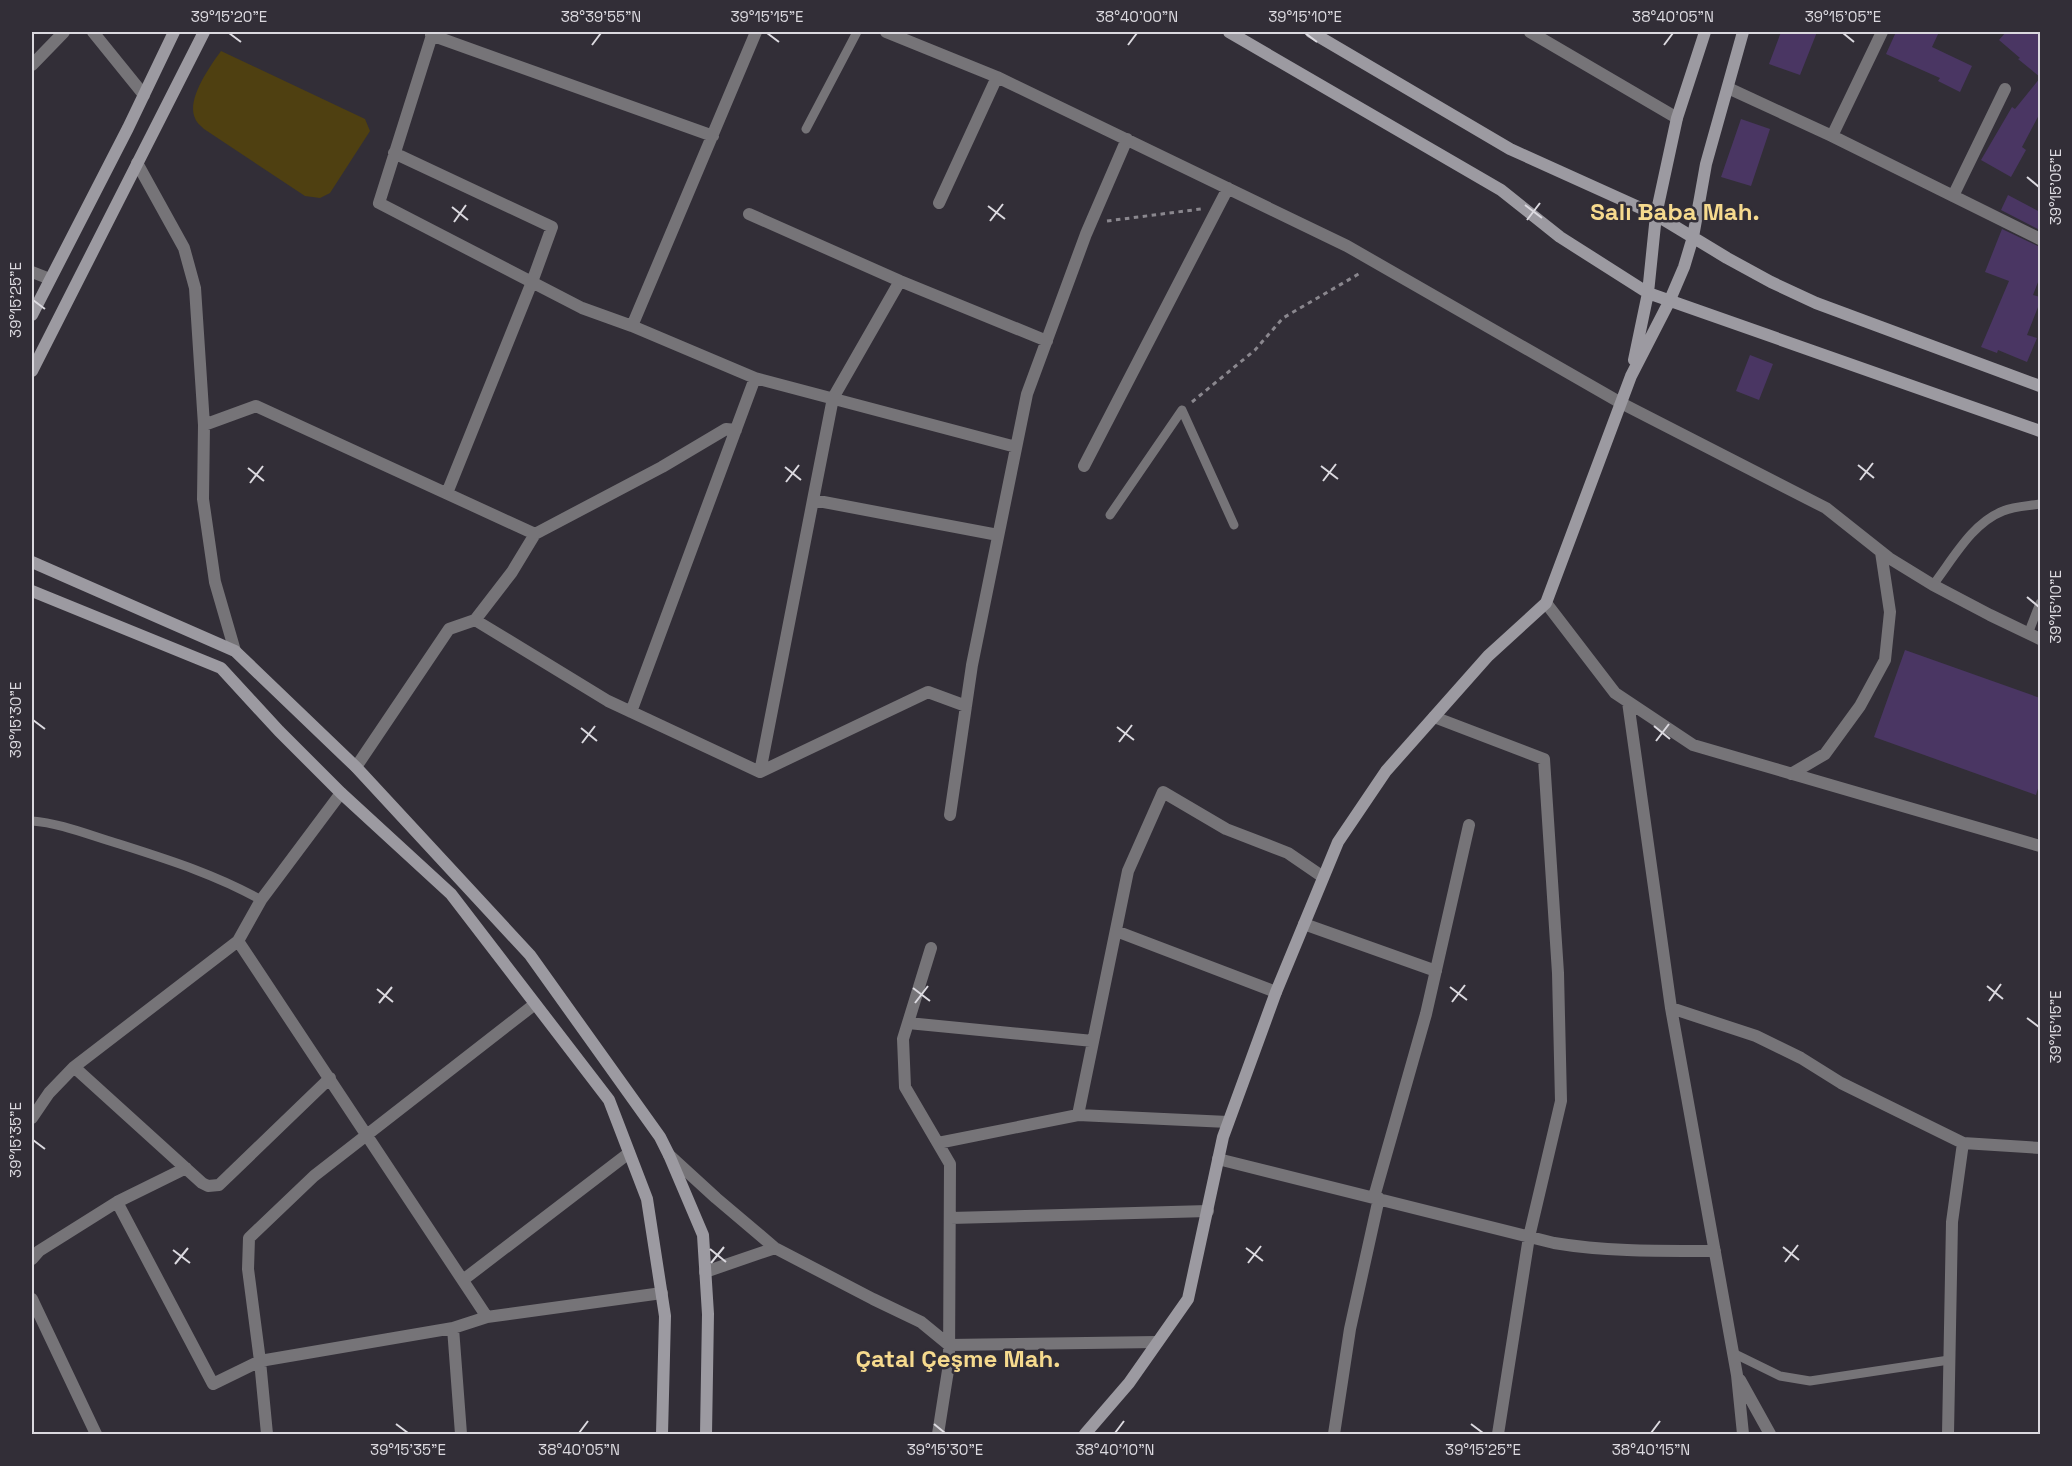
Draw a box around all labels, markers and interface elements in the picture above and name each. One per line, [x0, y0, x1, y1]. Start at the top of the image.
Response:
text: 39°15'20"E [191, 7, 267, 26]
text: 38°39'55"N [561, 7, 641, 26]
text: 39°15'15"E [730, 7, 804, 26]
text: 38°40'00"N [1096, 7, 1178, 26]
text: 39°15'10"E [1268, 7, 1342, 26]
text: 38°40'05"N [1632, 7, 1714, 26]
text: 39°15'05"E [1805, 7, 1881, 26]
text: 39°15'05"E [2046, 149, 2065, 225]
district label: Salı Baba Mah. [1590, 196, 1760, 227]
text: 39°15'25"E [6, 262, 25, 338]
text: 39°15'10"E [2046, 570, 2065, 644]
text: 39°15'30"E [6, 682, 25, 758]
text: 39°15'15"E [2046, 990, 2065, 1064]
text: 39°15'35"E [6, 1102, 25, 1178]
district label: Çatal Çeşme Mah. [855, 1343, 1061, 1374]
text: 39°15'35"E [370, 1440, 446, 1459]
text: 38°40'05"N [538, 1440, 620, 1459]
text: 39°15'30"E [907, 1440, 983, 1459]
text: 38°40'10"N [1075, 1440, 1155, 1459]
text: 39°15'25"E [1445, 1440, 1521, 1459]
text: 38°40'15"N [1612, 1440, 1690, 1459]

